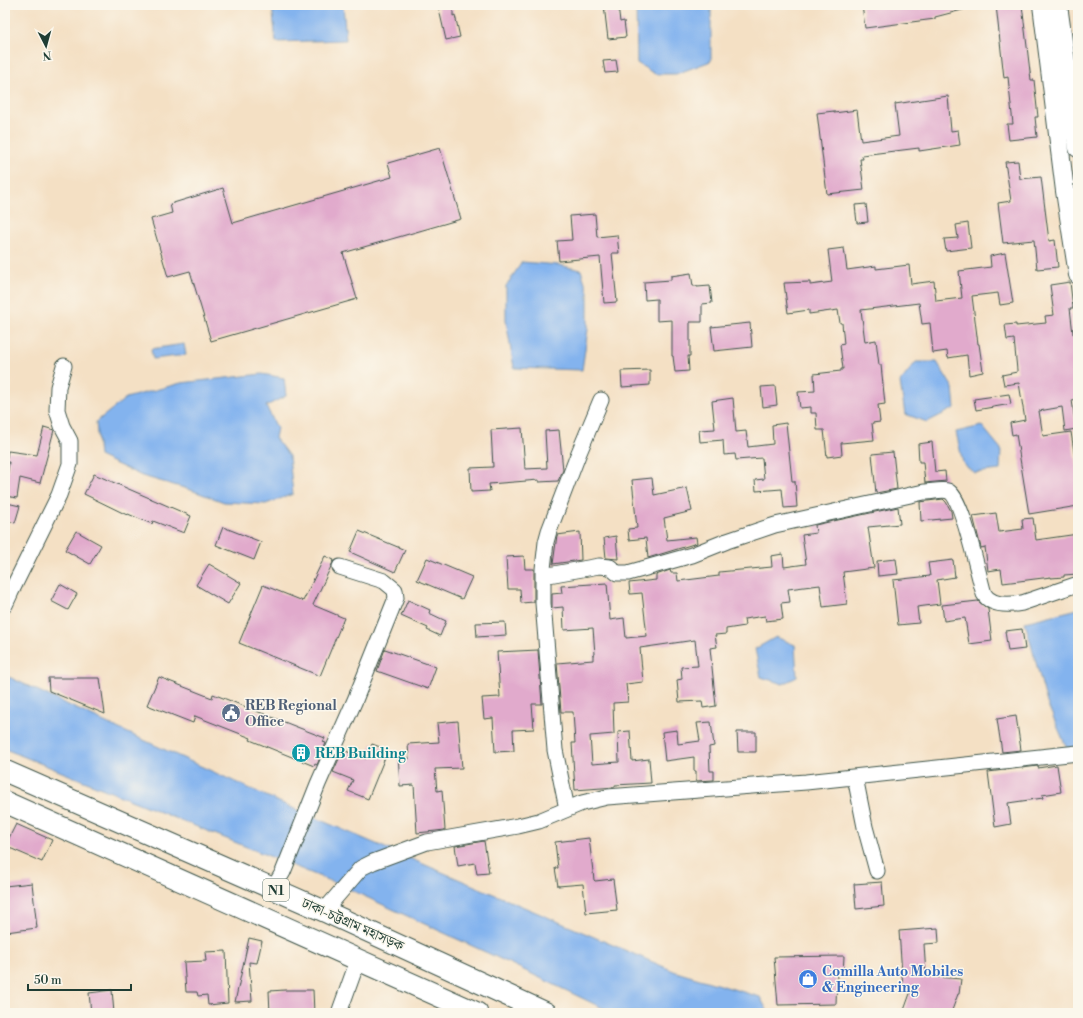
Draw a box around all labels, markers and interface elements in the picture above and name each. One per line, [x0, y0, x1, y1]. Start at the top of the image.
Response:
north arrow [26, 26, 66, 66]
text: N [42, 48, 52, 62]
place label: REB Regional Office [245, 697, 337, 731]
public building icon: REB Regional Office [220, 702, 242, 724]
building icon: REB Building [290, 742, 312, 764]
place label: REB Building [315, 745, 407, 763]
road number: N1 [263, 879, 289, 901]
street label: ঢাকা-চট্টগ্রাম মহাসড়ক [298, 893, 408, 956]
place label: Comilla Auto Mobiles & Engineering [822, 963, 963, 997]
scale bar [28, 966, 131, 992]
shop icon: Comilla Auto Mobiles & Engineering [797, 968, 819, 990]
text: 50 m [34, 973, 62, 988]

